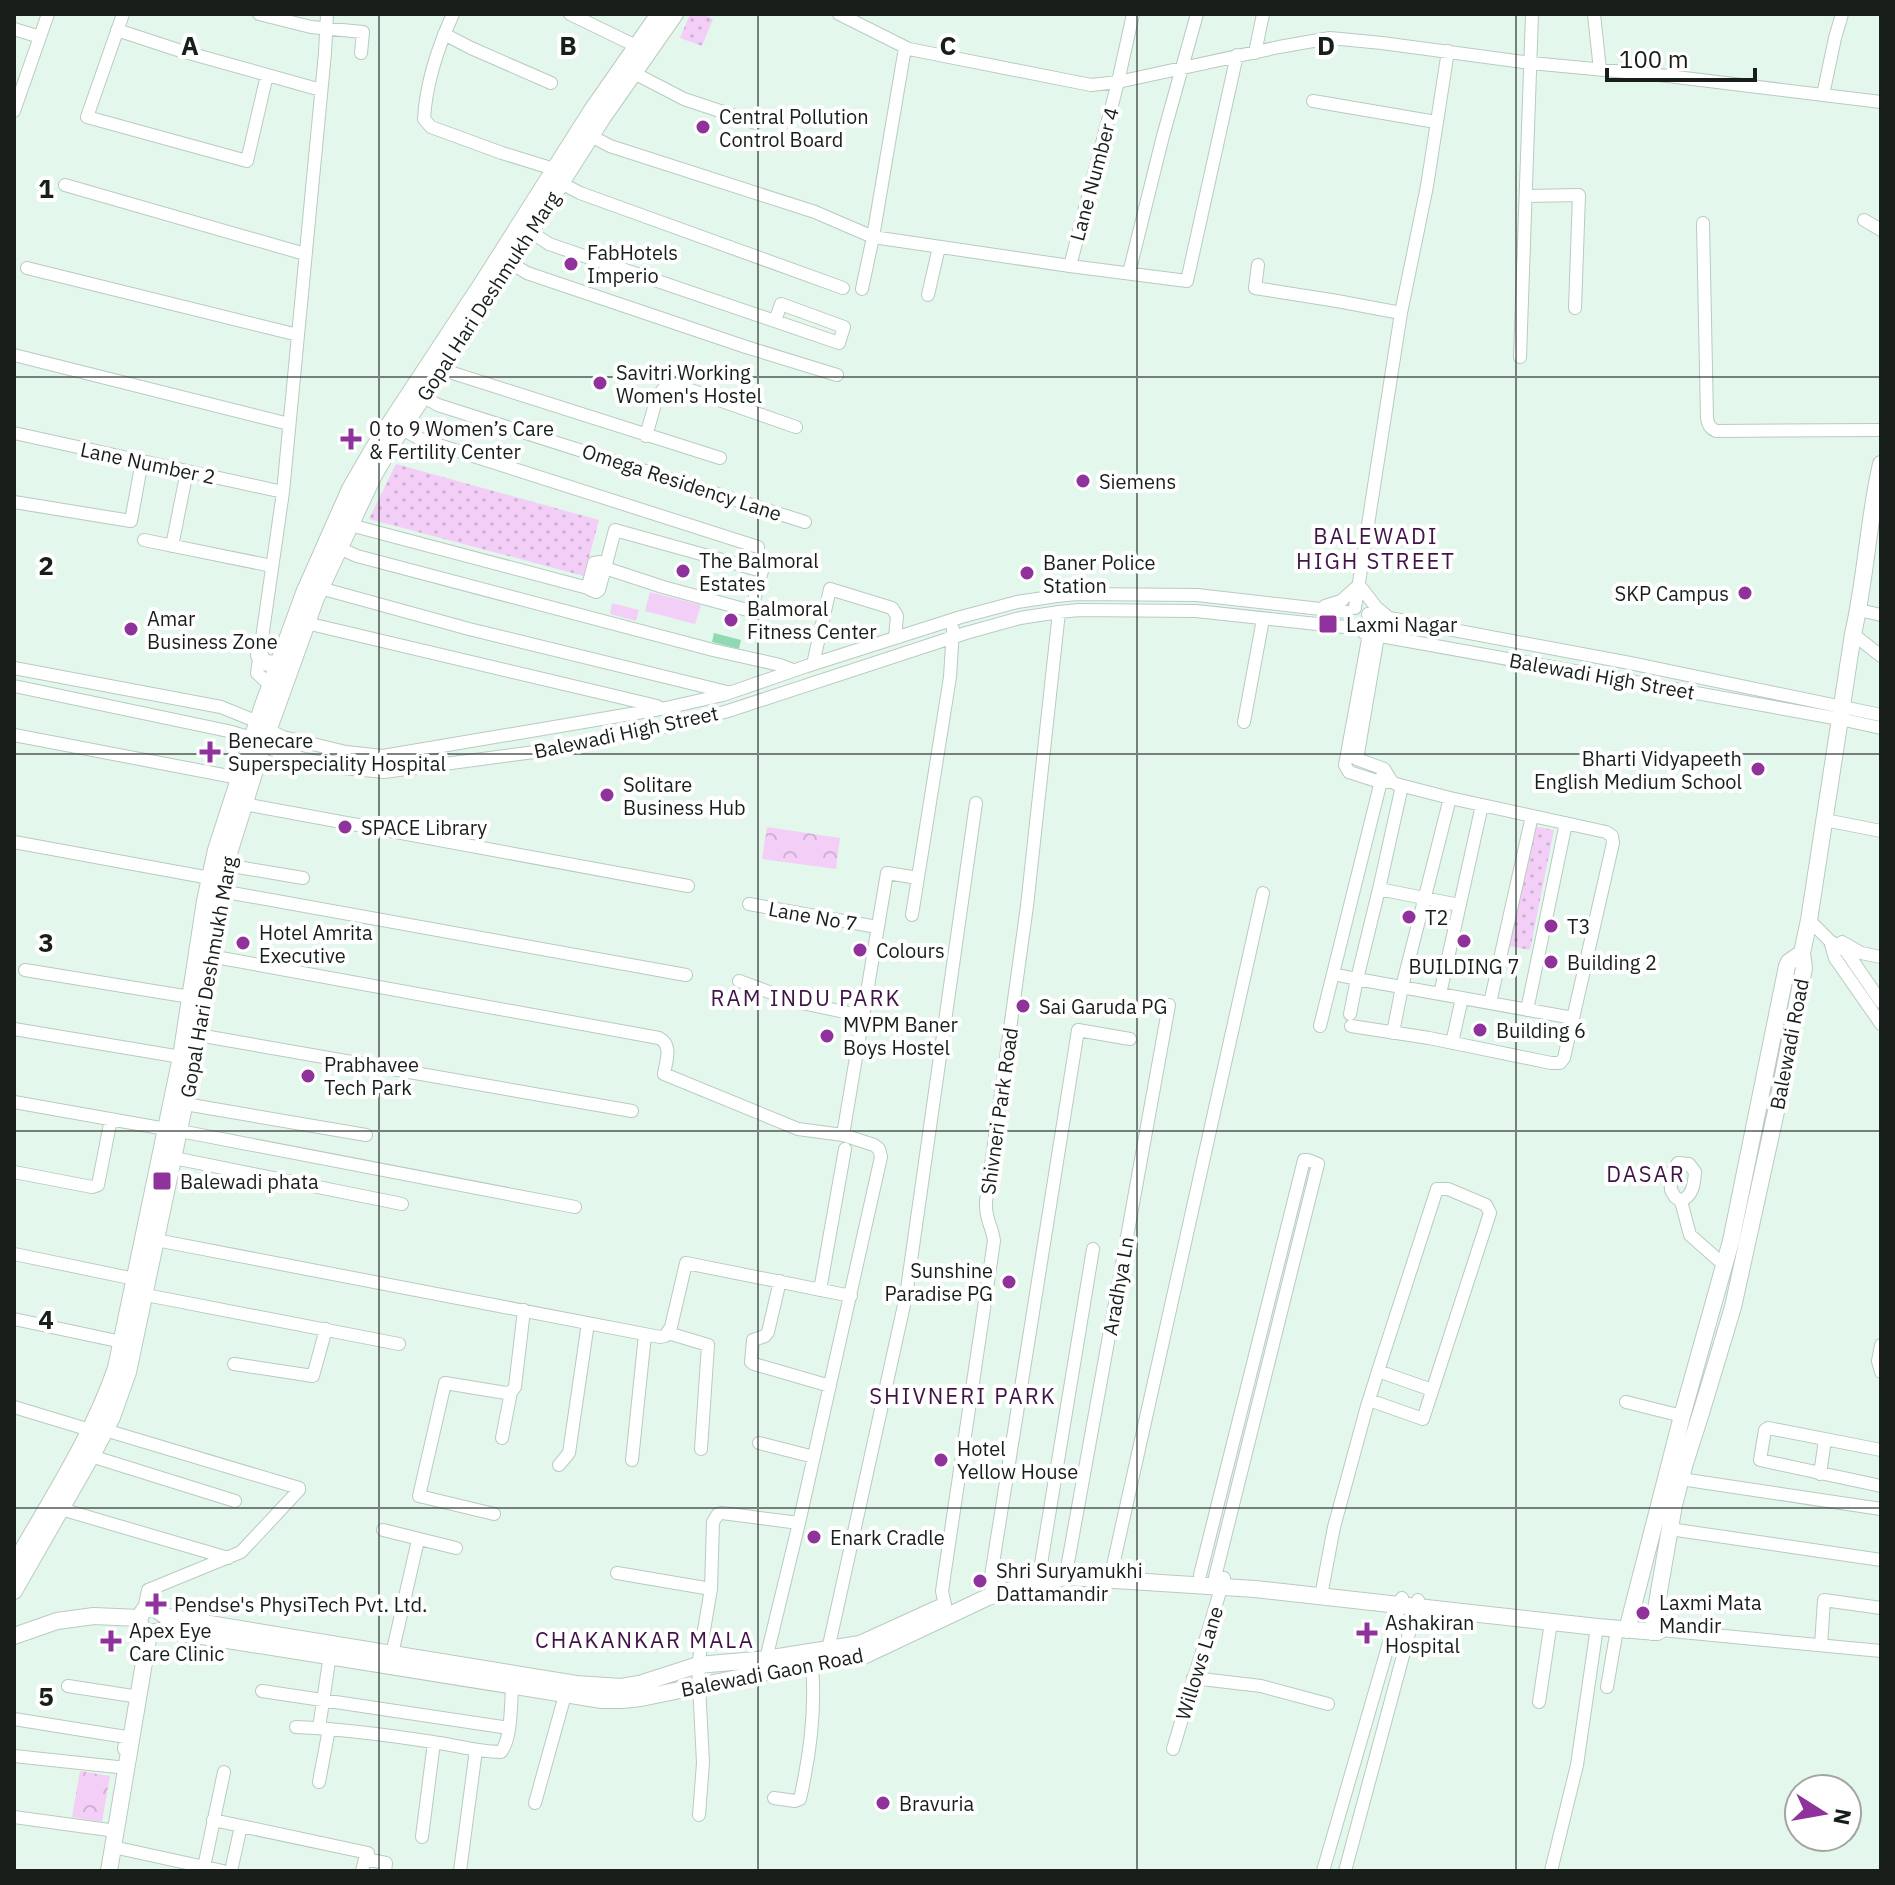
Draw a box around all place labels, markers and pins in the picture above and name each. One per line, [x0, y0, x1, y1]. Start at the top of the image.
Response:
place label: Central Pollution Control Board [719, 103, 869, 153]
marker: Central Pollution Control Board [694, 118, 712, 136]
place label: FabHotels Imperio [587, 239, 678, 289]
marker: FabHotels Imperio [562, 255, 580, 273]
place label: Savitri Working Women's Hostel [616, 359, 762, 409]
marker: Savitri Working Women's Hostel [591, 374, 609, 392]
place label: 0 to 9 Women’s Care & Fertility Center [369, 415, 554, 465]
marker: 0 to 9 Women’s Care & Fertility Center [340, 428, 362, 450]
place label: Siemens [1099, 468, 1176, 495]
marker: Siemens [1074, 472, 1092, 490]
place label: The Balmoral Estates [699, 547, 819, 597]
place label: Baner Police Station [1043, 549, 1155, 599]
marker: The Balmoral Estates [674, 562, 692, 580]
marker: Baner Police Station [1018, 564, 1036, 582]
place label: SKP Campus [1615, 580, 1729, 607]
marker: SKP Campus [1736, 584, 1754, 602]
place label: Balmoral Fitness Center [747, 595, 877, 645]
place label: Amar Business Zone [147, 605, 278, 655]
marker: Balmoral Fitness Center [722, 611, 740, 629]
place label: Laxmi Nagar [1346, 611, 1457, 638]
marker: Laxmi Nagar [1317, 613, 1339, 635]
marker: Amar Business Zone [122, 620, 140, 638]
place label: Benecare Superspeciality Hospital [228, 727, 446, 777]
marker: Benecare Superspeciality Hospital [199, 741, 221, 763]
place label: Bharti Vidyapeeth English Medium School [1534, 745, 1742, 795]
marker: Bharti Vidyapeeth English Medium School [1749, 760, 1767, 778]
place label: Solitare Business Hub [623, 771, 746, 821]
marker: Solitare Business Hub [598, 786, 616, 804]
place label: SPACE Library [361, 814, 487, 841]
marker: SPACE Library [336, 818, 354, 836]
place label: T2 [1425, 904, 1448, 931]
marker: T2 [1400, 908, 1418, 926]
place label: T3 [1567, 913, 1590, 940]
marker: T3 [1542, 917, 1560, 935]
place label: Hotel Amrita Executive [259, 919, 373, 969]
marker: BUILDING 7 [1455, 932, 1473, 950]
marker: Hotel Amrita Executive [234, 934, 252, 952]
place label: Colours [876, 937, 945, 964]
marker: Colours [851, 941, 869, 959]
place label: Building 2 [1567, 949, 1657, 976]
place label: BUILDING 7 [1409, 953, 1519, 980]
marker: Building 2 [1542, 953, 1560, 971]
place label: Sai Garuda PG [1039, 993, 1167, 1020]
marker: Sai Garuda PG [1014, 997, 1032, 1015]
place label: MVPM Baner Boys Hostel [843, 1011, 958, 1061]
place label: Building 6 [1496, 1017, 1586, 1044]
marker: Building 6 [1471, 1021, 1489, 1039]
marker: MVPM Baner Boys Hostel [818, 1027, 836, 1045]
place label: Prabhavee Tech Park [324, 1051, 419, 1101]
marker: Prabhavee Tech Park [299, 1067, 317, 1085]
place label: Balewadi phata [180, 1168, 319, 1195]
marker: Balewadi phata [151, 1170, 173, 1192]
place label: Sunshine Paradise PG [884, 1257, 993, 1307]
marker: Sunshine Paradise PG [1000, 1273, 1018, 1291]
place label: Hotel Yellow House [957, 1435, 1078, 1485]
marker: Hotel Yellow House [932, 1451, 950, 1469]
place label: Enark Cradle [830, 1524, 945, 1551]
marker: Enark Cradle [805, 1528, 823, 1546]
place label: Shri Suryamukhi Dattamandir [996, 1557, 1143, 1607]
marker: Shri Suryamukhi Dattamandir [971, 1572, 989, 1590]
place label: Laxmi Mata Mandir [1659, 1589, 1762, 1639]
place label: Pendse's PhysiTech Pvt. Ltd. [174, 1591, 428, 1618]
marker: Pendse's PhysiTech Pvt. Ltd. [145, 1593, 167, 1615]
marker: Laxmi Mata Mandir [1634, 1604, 1652, 1622]
place label: Ashakiran Hospital [1385, 1609, 1474, 1659]
place label: Apex Eye Care Clinic [129, 1617, 224, 1667]
marker: Ashakiran Hospital [1356, 1622, 1378, 1644]
marker: Apex Eye Care Clinic [100, 1630, 122, 1652]
place label: Bravuria [899, 1790, 974, 1817]
marker: Bravuria [874, 1794, 892, 1812]

